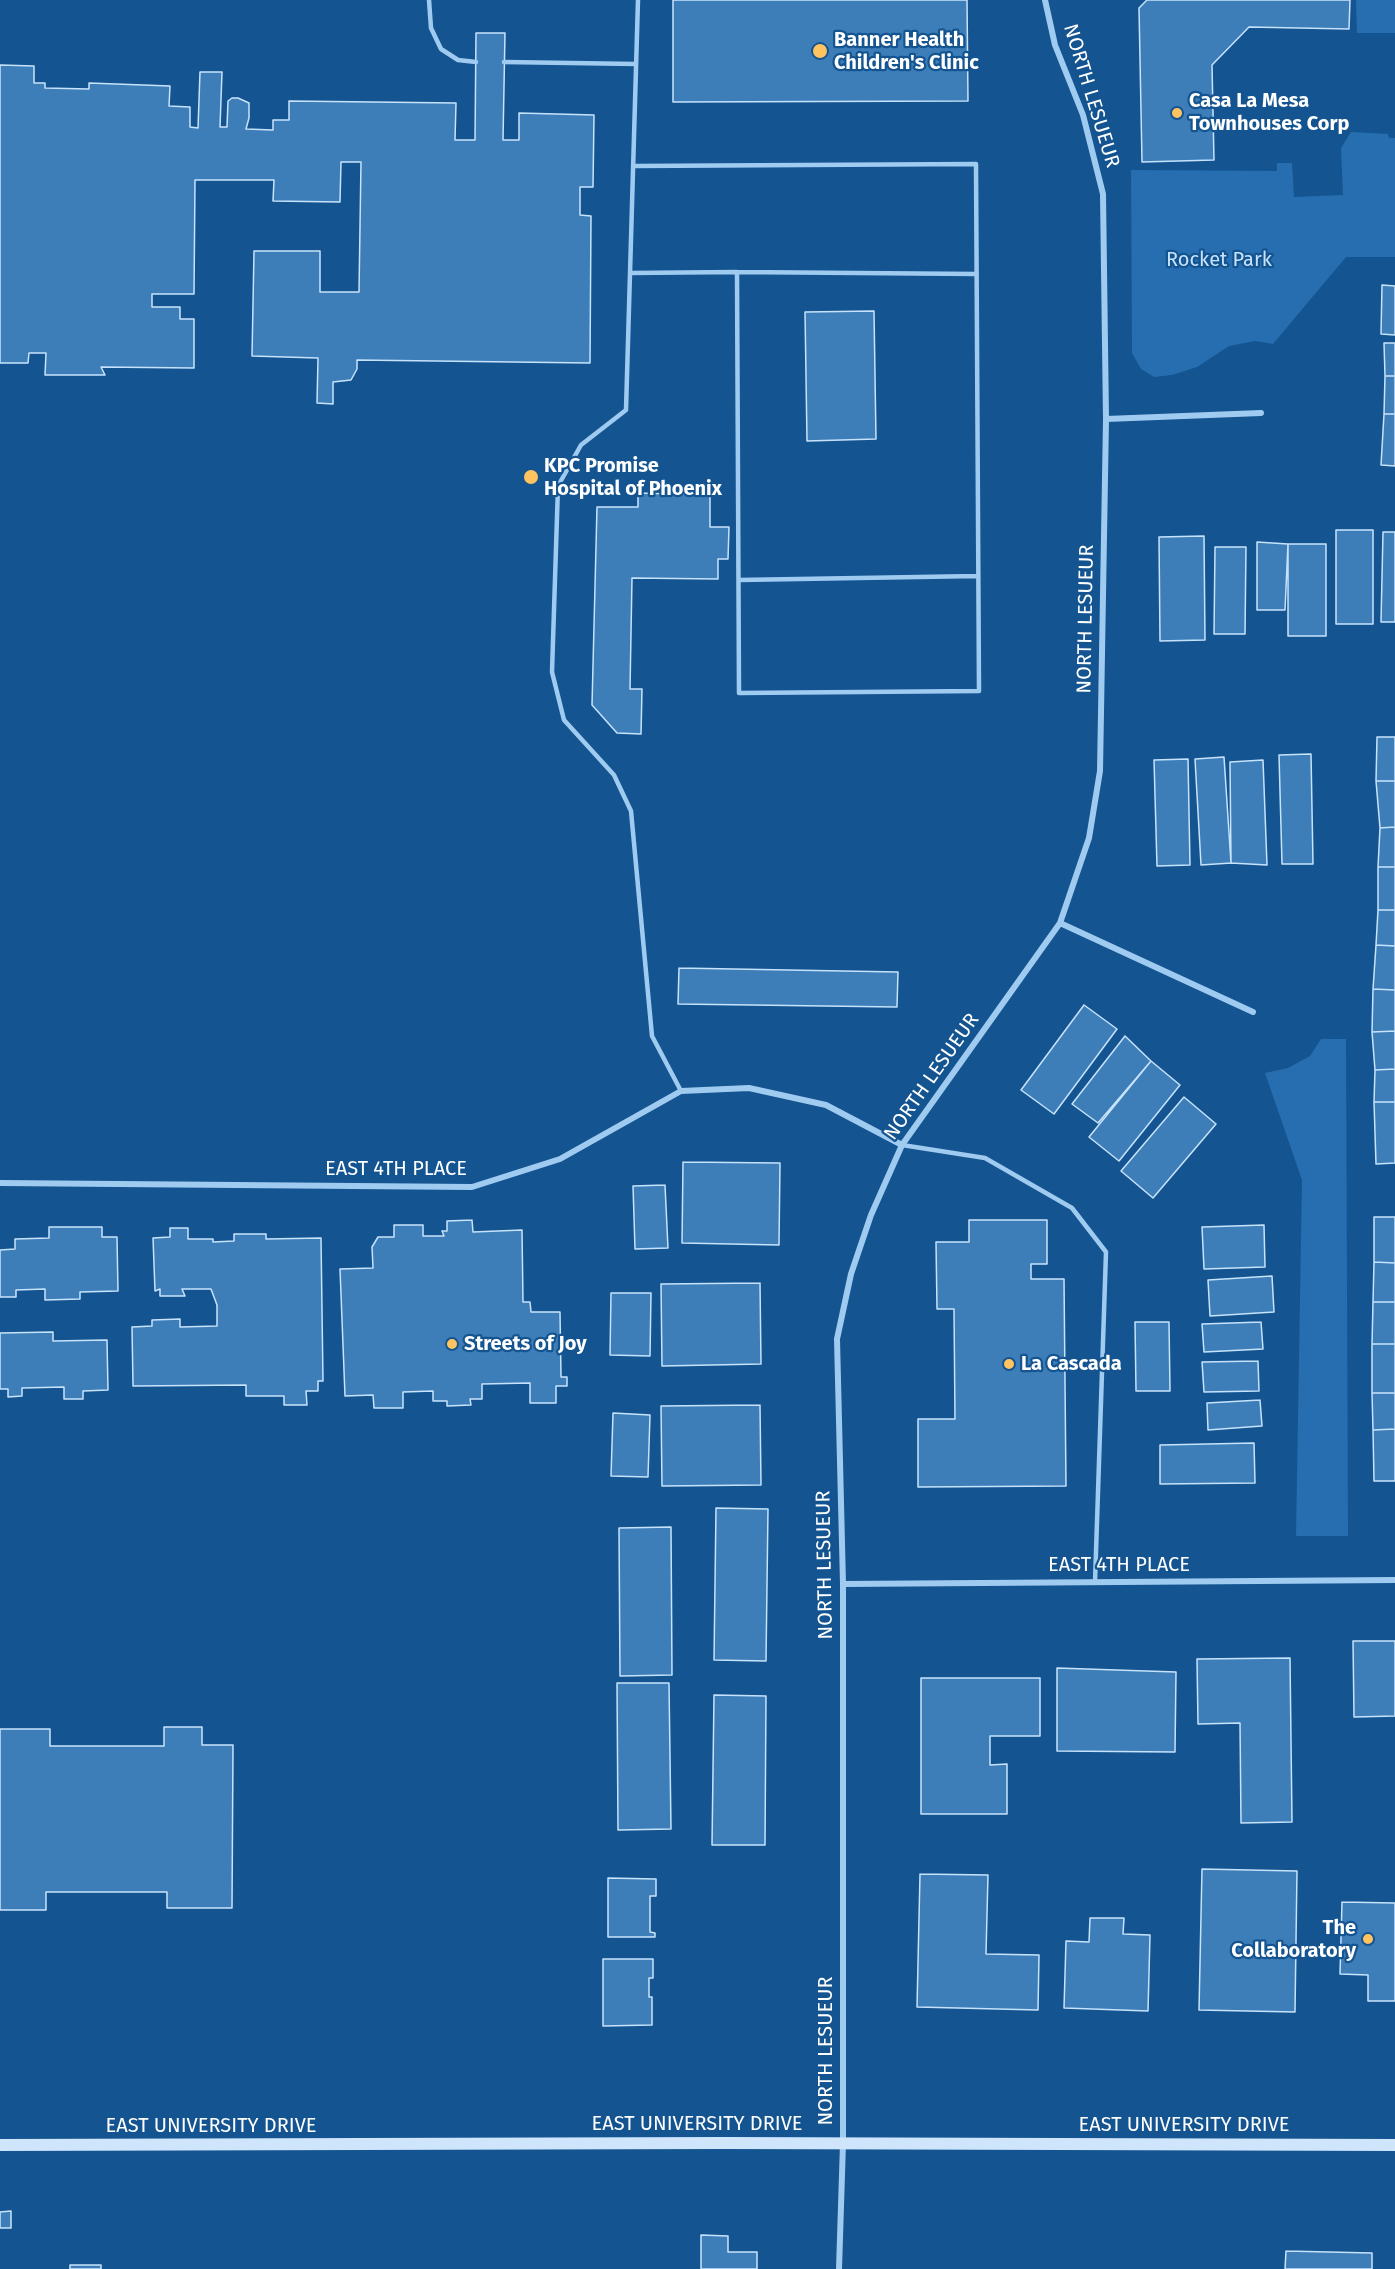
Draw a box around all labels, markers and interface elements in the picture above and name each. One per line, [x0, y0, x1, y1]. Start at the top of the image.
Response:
street label: NORTH LESUEUR [1058, 21, 1124, 171]
place label: Banner Health Children's Clinic [834, 28, 979, 75]
marker: Banner Health Children's Clinic [811, 42, 829, 60]
place label: Casa La Mesa Townhouses Corp [1189, 89, 1349, 136]
marker: Casa La Mesa Townhouses Corp [1170, 106, 1184, 120]
park label: Rocket Park [1166, 248, 1272, 272]
place label: KPC Promise Hospital of Phoenix [544, 454, 722, 501]
marker: KPC Promise Hospital of Phoenix [522, 468, 540, 486]
street label: NORTH LESUEUR [1073, 544, 1099, 694]
street label: NORTH LESUEUR [879, 1009, 985, 1145]
street label: EAST 4TH PLACE [325, 1157, 467, 1181]
place label: Streets of Joy [464, 1332, 587, 1356]
marker: Streets of Joy [445, 1337, 459, 1351]
place label: La Cascada [1021, 1352, 1122, 1376]
marker: La Cascada [1002, 1357, 1016, 1371]
street label: NORTH LESUEUR [812, 1490, 838, 1640]
street label: EAST 4TH PLACE [1048, 1553, 1190, 1577]
place label: The Collaboratory [1231, 1916, 1356, 1963]
marker: The Collaboratory [1361, 1932, 1375, 1946]
street label: NORTH LESUEUR [814, 1976, 838, 2126]
street label: EAST UNIVERSITY DRIVE [592, 2112, 802, 2136]
street label: EAST UNIVERSITY DRIVE [1079, 2113, 1289, 2137]
street label: EAST UNIVERSITY DRIVE [106, 2114, 316, 2138]

